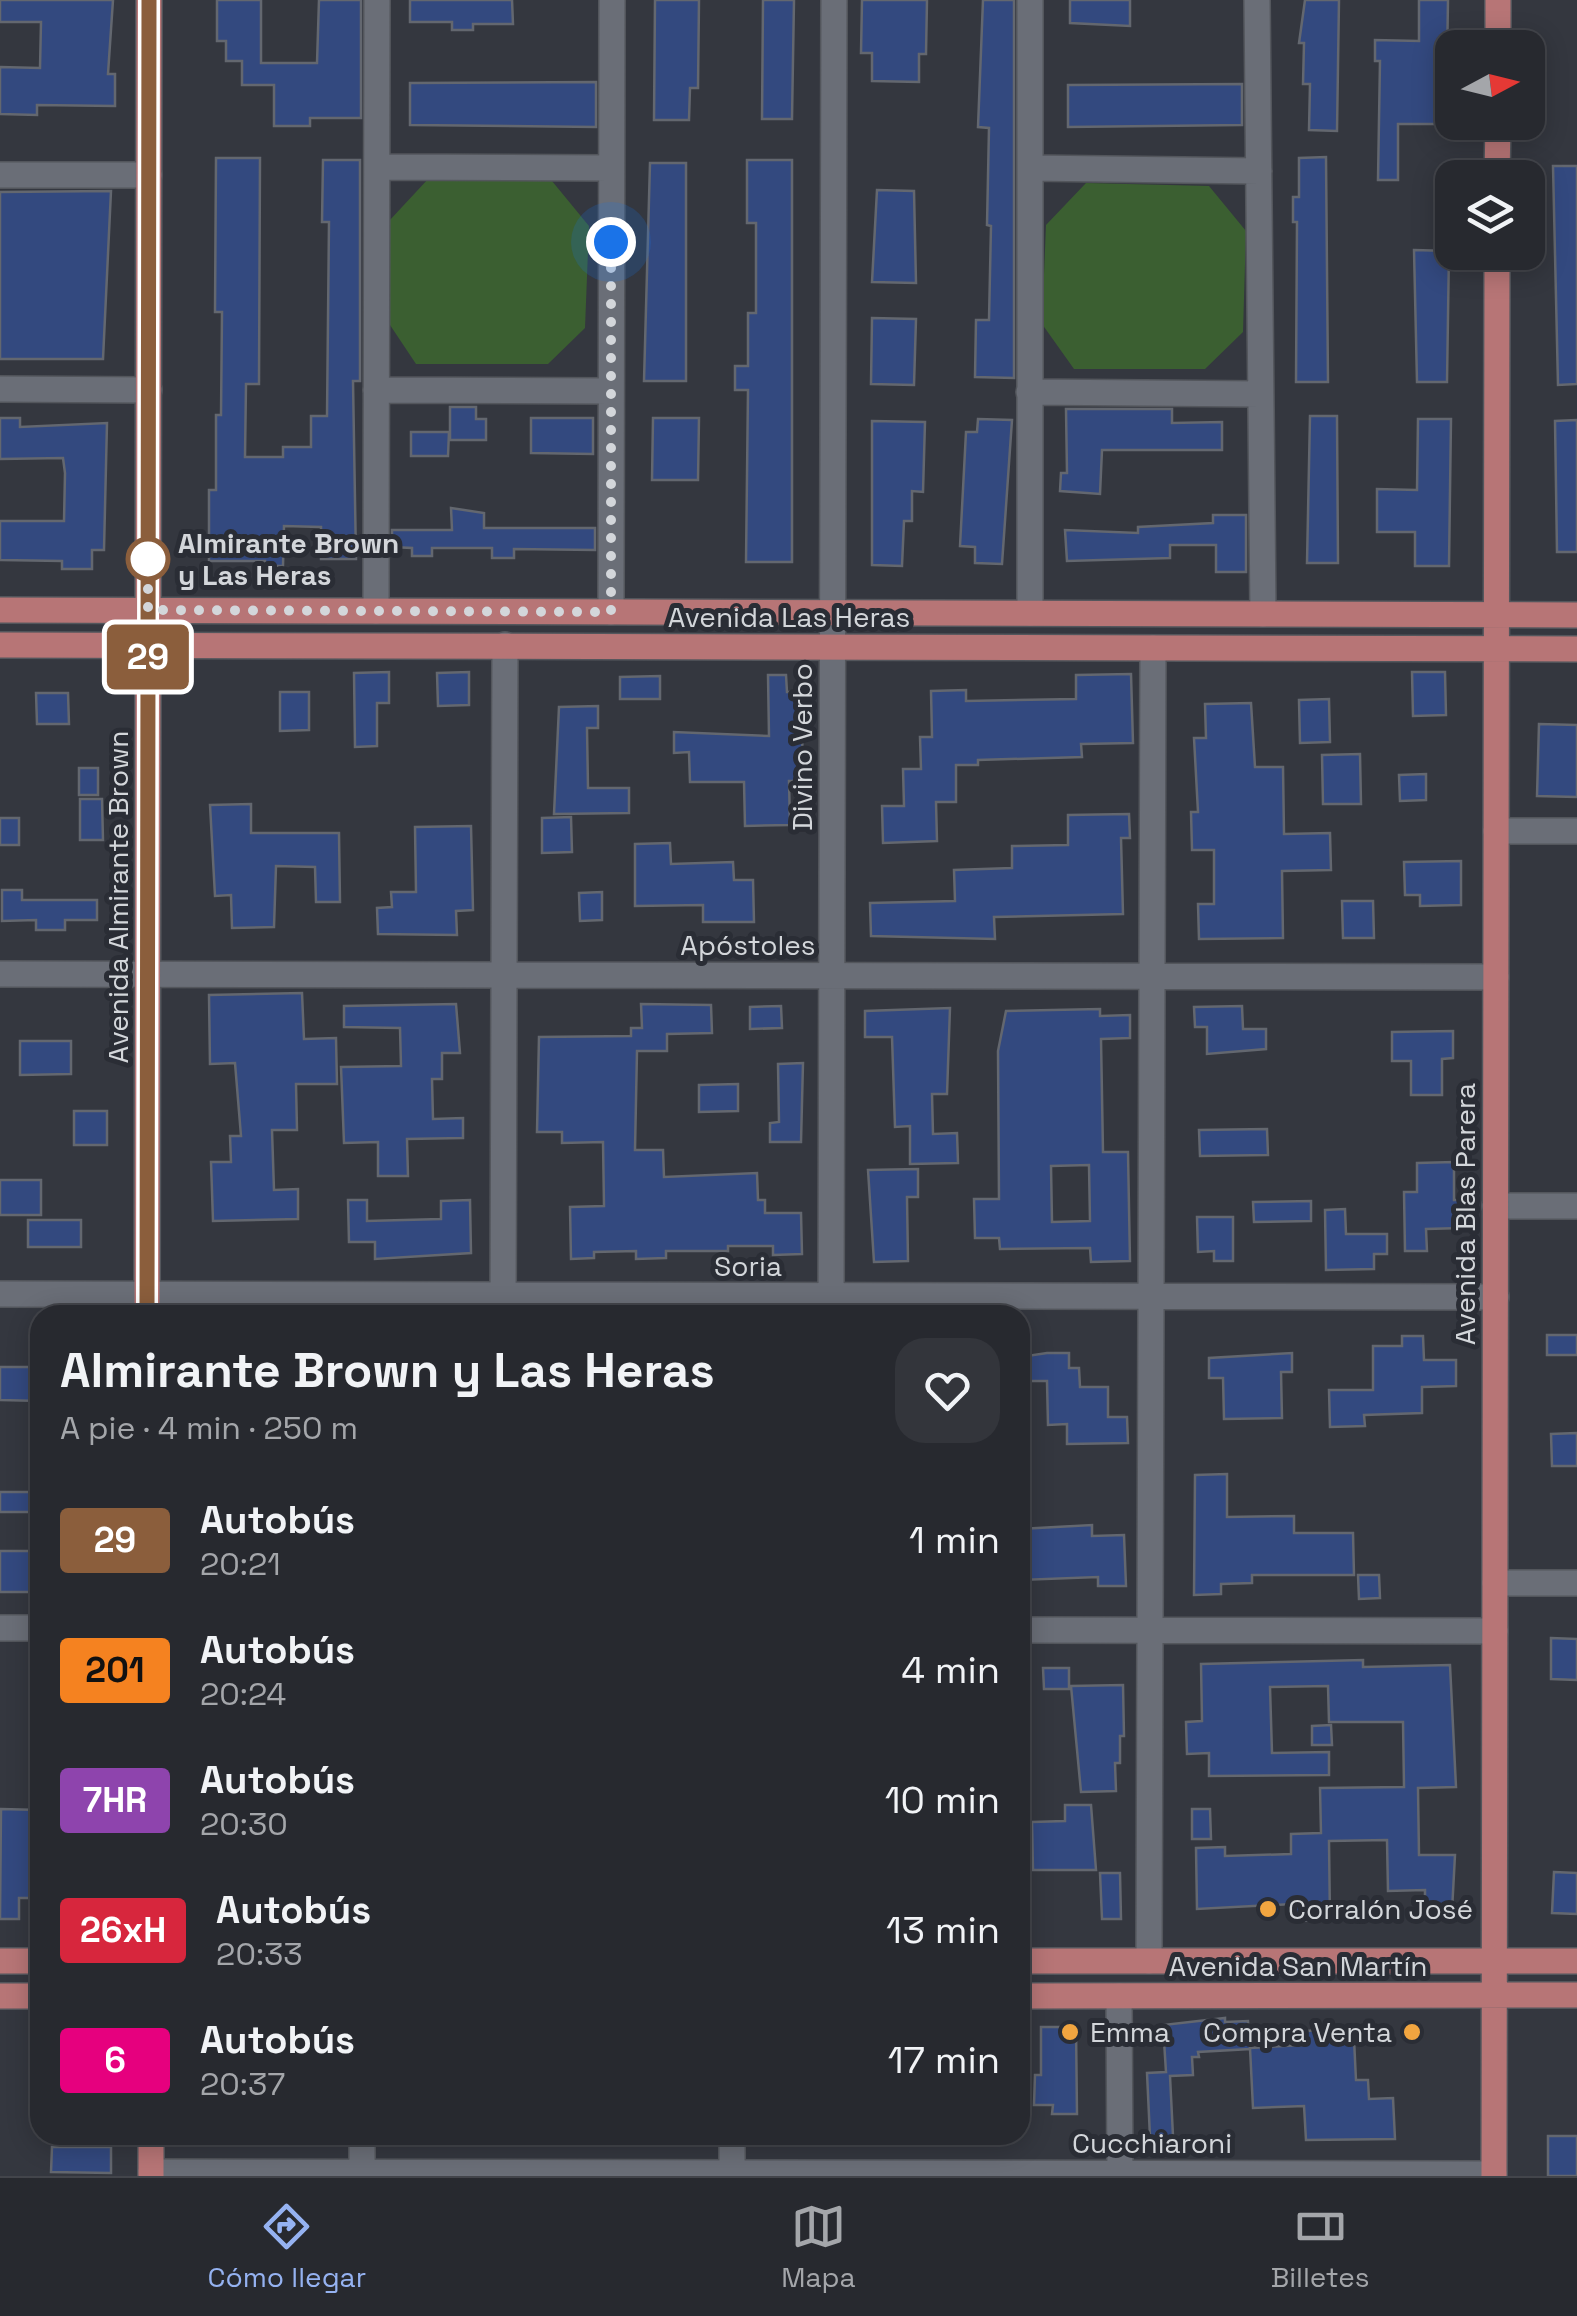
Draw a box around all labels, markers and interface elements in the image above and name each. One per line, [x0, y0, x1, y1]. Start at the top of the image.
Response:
north arrow [1435, 30, 1545, 140]
map controls [1435, 30, 1545, 270]
button: layers [1435, 160, 1545, 270]
your location [586, 217, 636, 267]
place label: Almirante Brown y Las Heras [178, 525, 399, 593]
marker: Almirante Brown y Las Heras [127, 538, 169, 580]
street label: Avenida Las Heras [668, 599, 910, 635]
line badge: 29 [103, 624, 193, 690]
text: 29 [127, 635, 169, 679]
street label: Divino Verbo [784, 663, 820, 831]
street label: Avenida Almirante Brown [100, 731, 136, 1063]
street label: Apóstoles [680, 927, 816, 963]
street label: Avenida Blas Parera [1447, 1083, 1483, 1345]
street label: Soria [714, 1248, 782, 1284]
button: heart [895, 1338, 1000, 1443]
text: Almirante Brown y Las Heras [60, 1340, 715, 1401]
text: A pie · 4 min · 250 m [60, 1408, 358, 1448]
text: Autobús [200, 1496, 355, 1544]
text: 1 min [909, 1516, 1000, 1564]
text: 29 [94, 1518, 136, 1562]
text: 20:21 [200, 1544, 281, 1584]
text: Autobús [200, 1626, 355, 1674]
text: 4 min [901, 1646, 1000, 1694]
text: 201 [85, 1648, 145, 1692]
text: 20:24 [200, 1674, 286, 1714]
text: Autobús [200, 1756, 355, 1804]
text: 10 min [885, 1776, 1000, 1824]
text: 7HR [83, 1778, 147, 1822]
text: 20:30 [200, 1804, 288, 1844]
text: Autobús [216, 1886, 371, 1934]
place label: Corralón José [1288, 1891, 1473, 1927]
marker: Corralón José [1257, 1898, 1279, 1920]
text: 13 min [886, 1906, 1000, 1954]
text: 26xH [80, 1908, 166, 1952]
text: 20:33 [216, 1934, 303, 1974]
street label: Avenida San Martín [1169, 1948, 1427, 1984]
place label: Emma [1090, 2014, 1170, 2050]
place label: Compra Venta [1203, 2014, 1392, 2050]
text: Autobús [200, 2016, 355, 2064]
marker: Emma [1059, 2021, 1081, 2043]
marker: Compra Venta [1401, 2021, 1423, 2043]
text: 17 min [888, 2036, 1000, 2084]
text: 6 [104, 2038, 126, 2082]
text: 20:37 [200, 2064, 285, 2104]
street label: Cucchiaroni [1072, 2125, 1232, 2161]
tab: Cómo llegar [207, 2199, 366, 2295]
tab: Mapa [781, 2199, 856, 2295]
tab: Billetes [1271, 2199, 1370, 2295]

